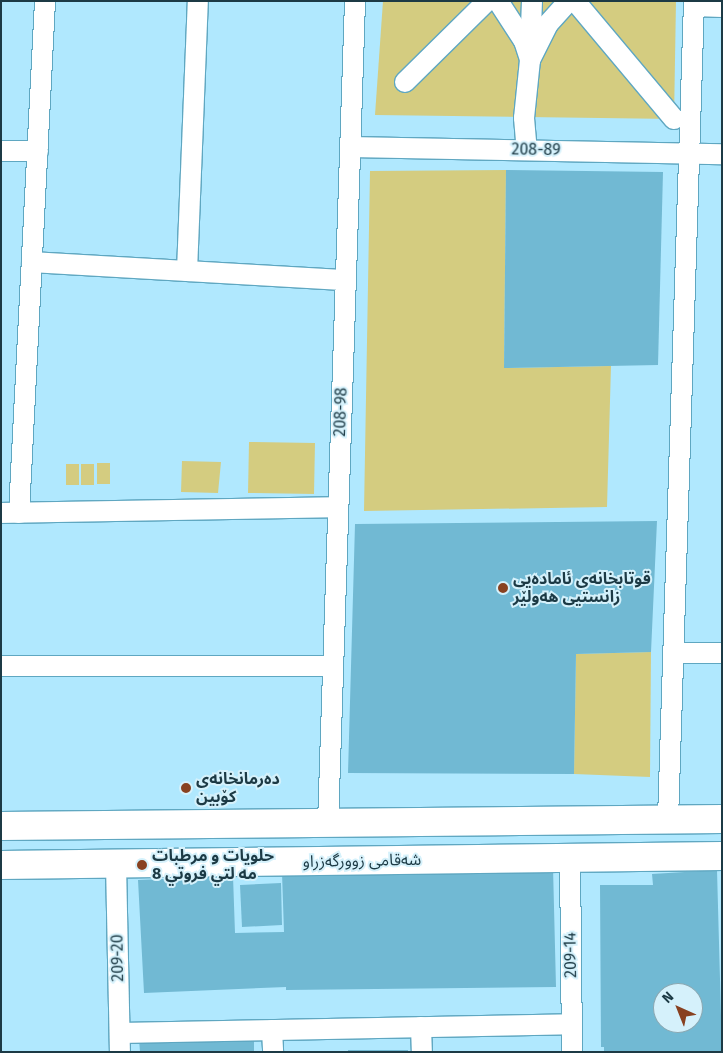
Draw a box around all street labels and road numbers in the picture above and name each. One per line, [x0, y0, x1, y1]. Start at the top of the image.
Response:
street label: 208-89 [511, 140, 561, 160]
street label: 208-98 [331, 387, 351, 437]
street label: شەقامی زوورگەزراو [303, 850, 421, 872]
street label: 209-14 [561, 932, 581, 978]
street label: 209-20 [108, 934, 128, 982]

